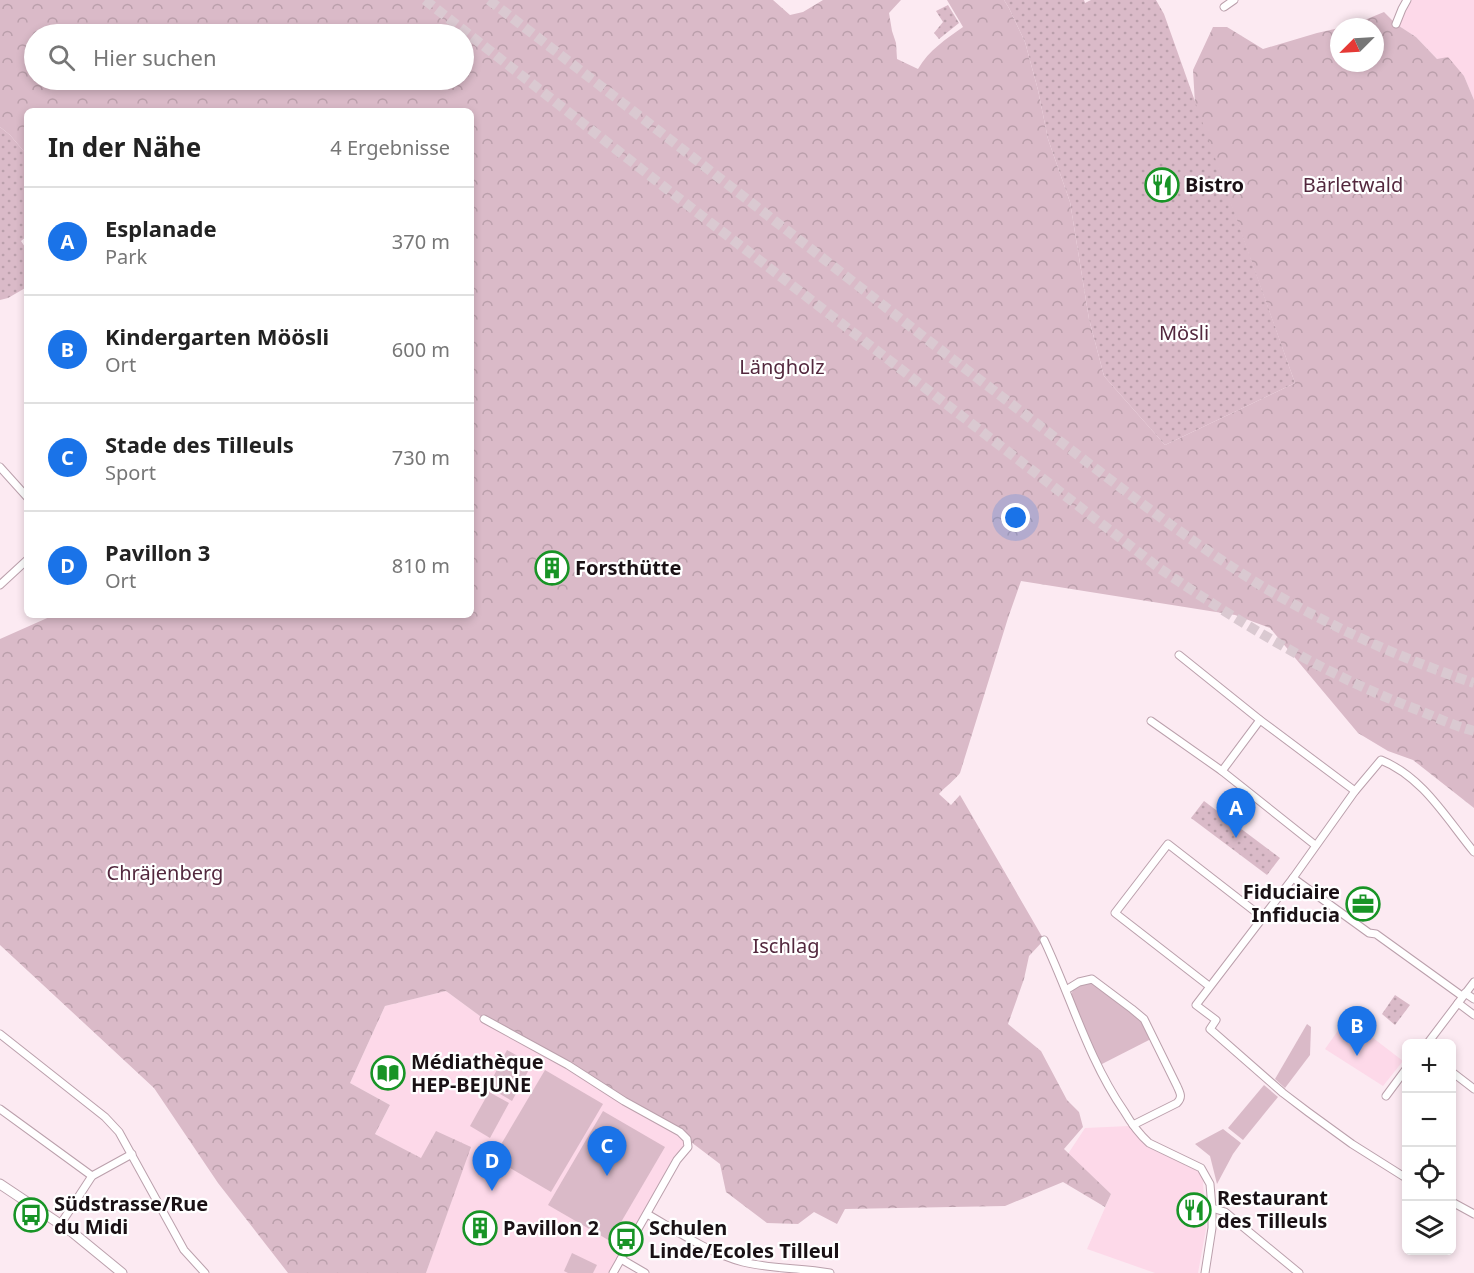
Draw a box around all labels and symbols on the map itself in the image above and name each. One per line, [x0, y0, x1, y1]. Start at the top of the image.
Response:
north arrow [1330, 18, 1384, 72]
restaurant icon: Bistro [1144, 167, 1180, 203]
place label: Bistro [1185, 171, 1244, 198]
park label: Bärletwald [1303, 171, 1403, 198]
park label: Mösli [1159, 319, 1209, 346]
park label: Längholz [739, 353, 825, 380]
your location [1001, 503, 1030, 532]
building icon: Forsthütte [534, 550, 570, 586]
place label: Forsthütte [575, 554, 681, 581]
pin: A [1216, 788, 1256, 838]
park label: Chräjenberg [107, 859, 223, 886]
place label: Fiduciaire Infiducia [1243, 878, 1340, 928]
office icon: Fiduciaire Infiducia [1345, 886, 1381, 922]
park label: Ischlag [753, 932, 820, 959]
pin: B [1338, 1006, 1376, 1056]
place label: Médiathèque HEP-BEJUNE [411, 1048, 544, 1098]
library icon: Médiathèque HEP-BEJUNE [370, 1055, 406, 1091]
pin: C [588, 1126, 626, 1176]
pin: D [472, 1142, 512, 1191]
place label: Restaurant des Tilleuls [1217, 1184, 1328, 1234]
place label: Südstrasse/Rue du Midi [54, 1190, 208, 1240]
restaurant icon: Restaurant des Tilleuls [1176, 1192, 1212, 1228]
bus stop icon: Südstrasse/Rue du Midi [13, 1197, 49, 1233]
building icon: Pavillon 2 [462, 1210, 498, 1246]
place label: Pavillon 2 [503, 1214, 599, 1241]
place label: Schulen Linde/Ecoles Tilleul [649, 1214, 840, 1264]
bus stop icon: Schulen Linde/Ecoles Tilleul [608, 1221, 644, 1257]

